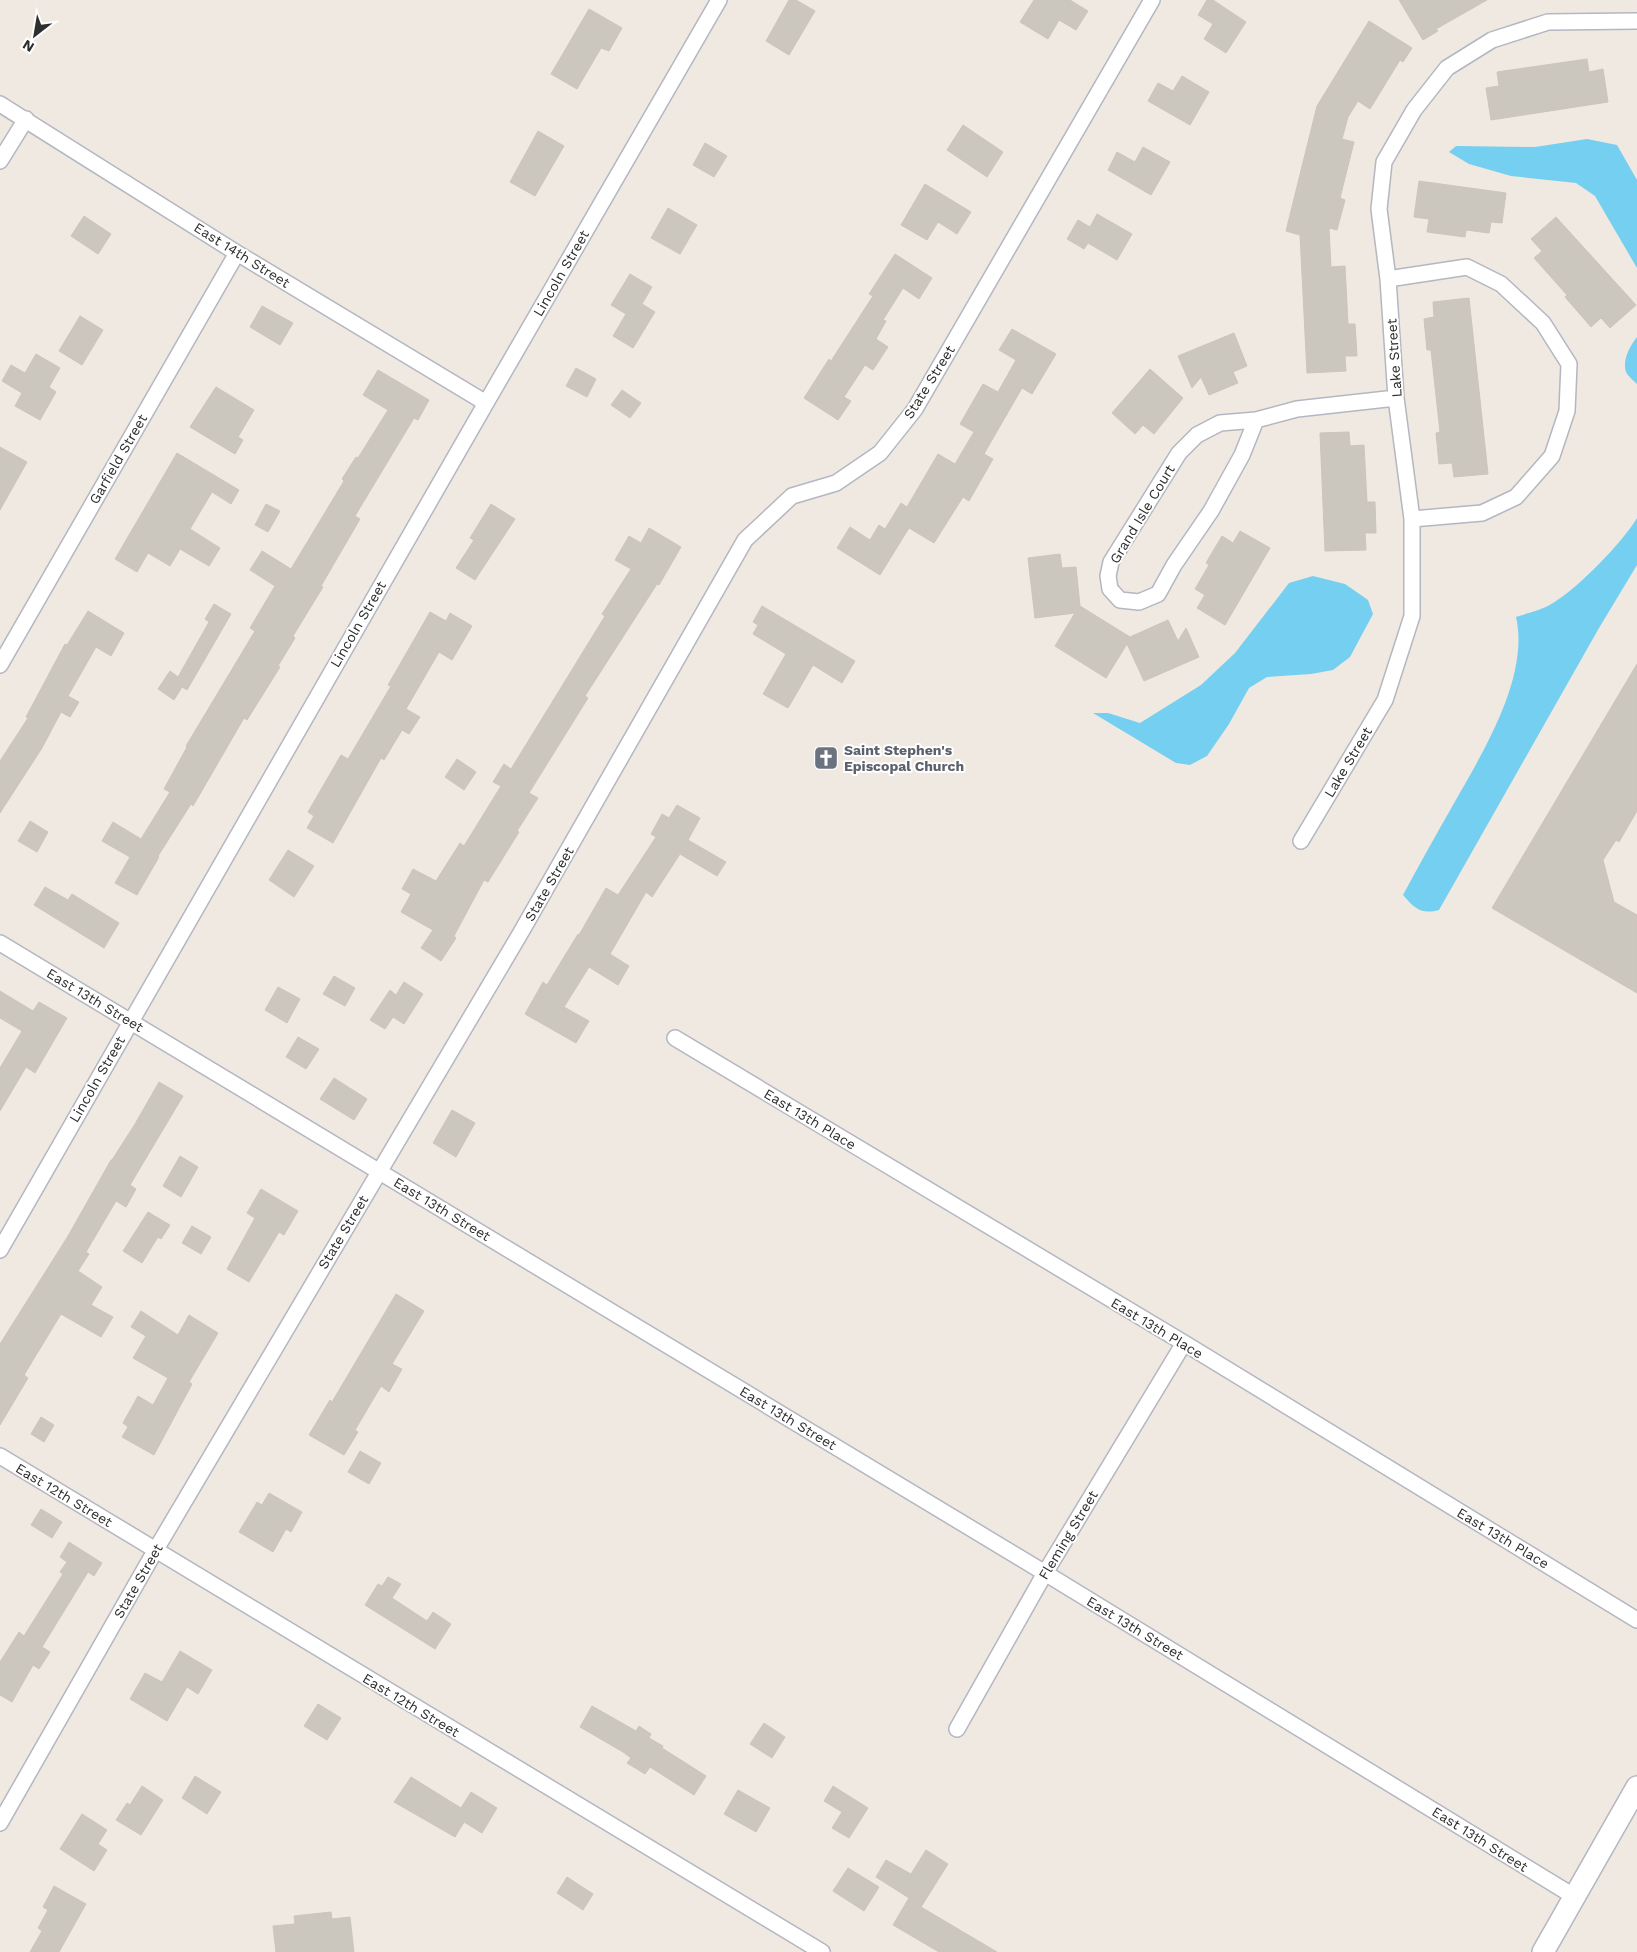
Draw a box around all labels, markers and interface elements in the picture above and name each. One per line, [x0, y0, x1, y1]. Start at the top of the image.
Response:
north arrow [10, 10, 60, 60]
text: N [20, 37, 37, 56]
street label: East 14th Street [191, 219, 293, 291]
street label: Lincoln Street [530, 227, 592, 319]
street label: Lake Street [1383, 318, 1405, 398]
street label: State Street [900, 342, 958, 422]
street label: Garfield Street [86, 411, 150, 507]
street label: Grand Isle Court [1106, 462, 1178, 566]
street label: Lincoln Street [327, 578, 389, 670]
street label: Lake Street [1321, 724, 1375, 800]
place label: Saint Stephen's Episcopal Church [844, 742, 964, 774]
church icon: Saint Stephen's Episcopal Church [813, 745, 839, 771]
street label: State Street [521, 844, 577, 924]
street label: East 13th Street [44, 965, 146, 1035]
street label: Lincoln Street [66, 1033, 128, 1125]
street label: East 13th Place [761, 1085, 859, 1153]
street label: East 13th Street [391, 1174, 493, 1244]
street label: State Street [315, 1192, 371, 1272]
street label: East 13th Place [1108, 1294, 1206, 1362]
street label: East 13th Street [737, 1383, 839, 1453]
street label: East 12th Street [13, 1460, 115, 1530]
street label: Fleming Street [1035, 1487, 1101, 1582]
street label: East 13th Place [1454, 1504, 1552, 1572]
street label: State Street [110, 1541, 166, 1621]
street label: East 13th Street [1084, 1593, 1186, 1663]
street label: East 12th Street [360, 1670, 462, 1740]
street label: East 13th Street [1429, 1803, 1531, 1875]

